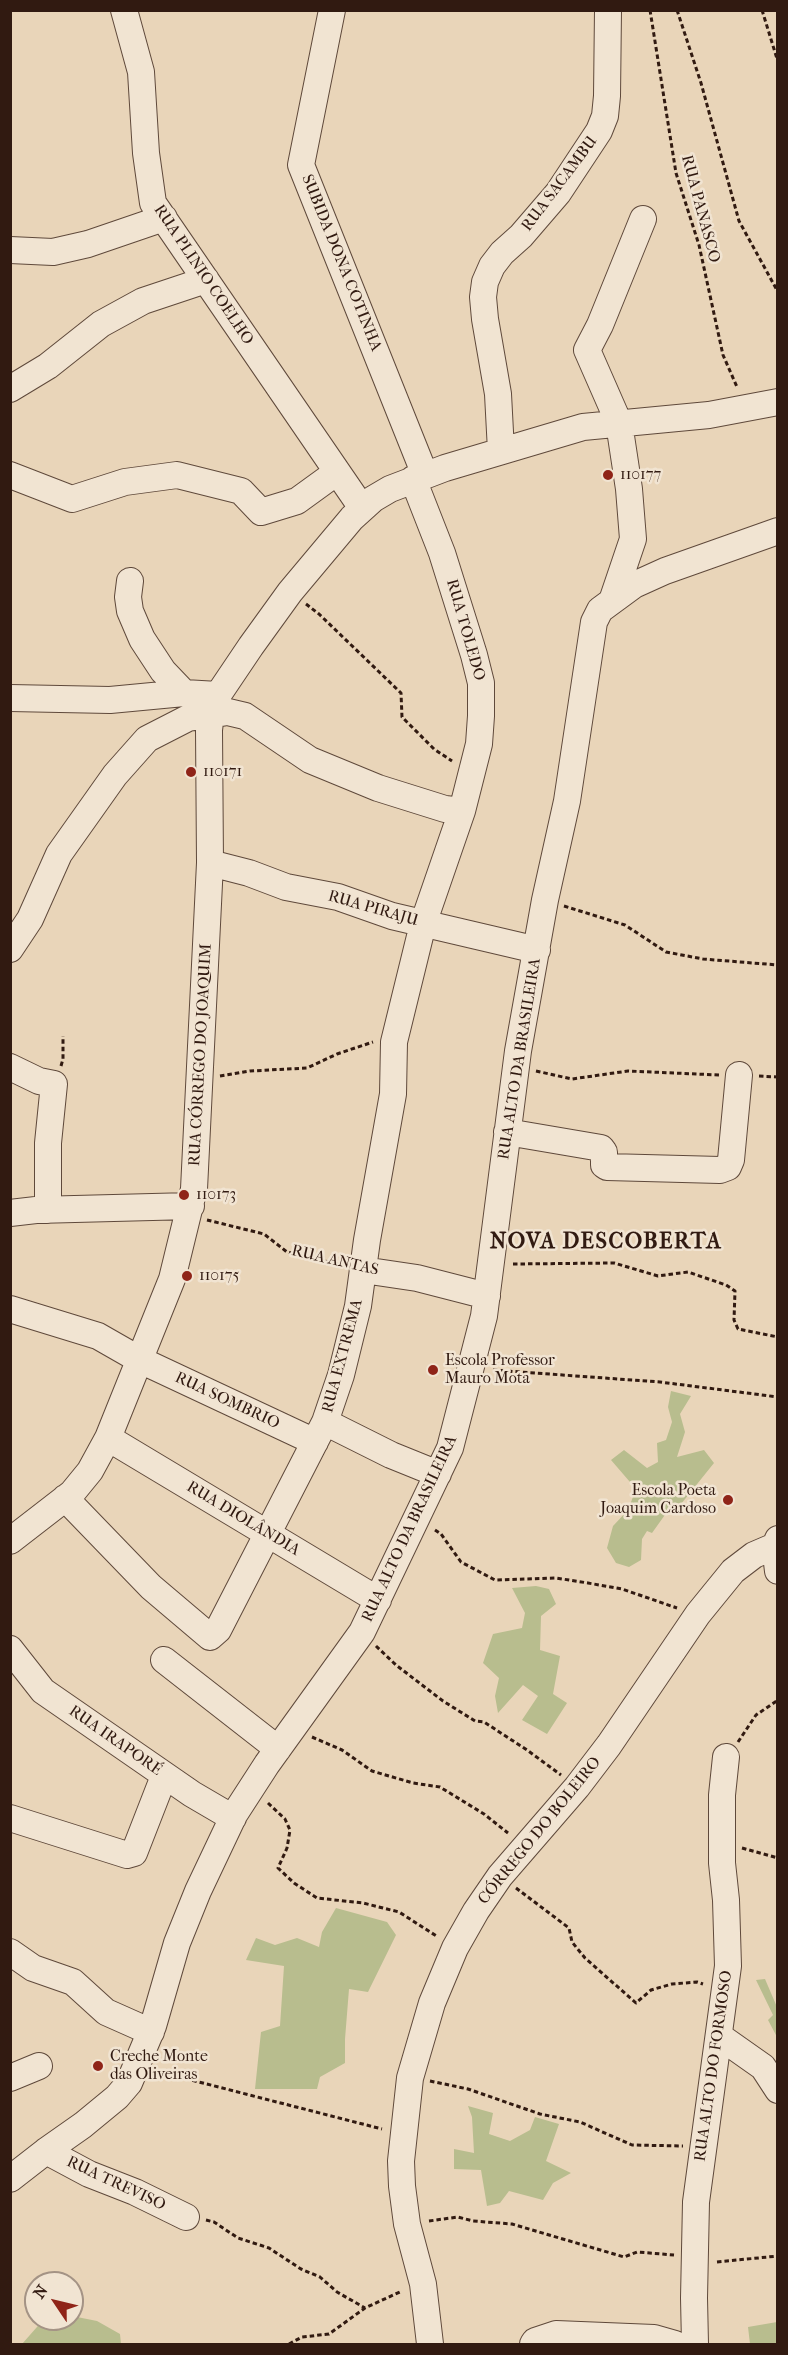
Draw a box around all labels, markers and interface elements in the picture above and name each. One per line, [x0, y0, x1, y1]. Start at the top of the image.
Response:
street label: RUA SACAMBU [518, 133, 602, 235]
street label: RUA PANASCO [676, 153, 724, 265]
street label: SUBIDA DONA COTINHA [297, 172, 385, 354]
street label: RUA PLINIO COELHO [149, 201, 257, 349]
place label: 110177 [620, 465, 661, 485]
marker: 110177 [601, 468, 615, 482]
street label: RUA TOLEDO [441, 577, 489, 683]
place label: 110171 [203, 762, 242, 782]
marker: 110171 [184, 765, 198, 779]
street label: RUA PIRAJU [326, 887, 420, 931]
street label: RUA CÓRREGO DO JOAQUIM [186, 943, 216, 1167]
street label: RUA ALTO DA BRASILEIRA [495, 957, 545, 1161]
place label: 110173 [196, 1185, 236, 1205]
marker: 110173 [177, 1188, 191, 1202]
district label: NOVA DESCOBERTA [490, 1230, 722, 1256]
street label: RUA ANTAS [290, 1242, 380, 1280]
place label: 110175 [199, 1266, 239, 1286]
marker: 110175 [180, 1269, 194, 1283]
street label: RUA EXTREMA [319, 1297, 367, 1415]
place label: Escola Professor Mauro Mota [445, 1351, 555, 1389]
marker: Escola Professor Mauro Mota [426, 1363, 440, 1377]
street label: RUA SOMBRIO [172, 1368, 282, 1434]
street label: RUA ALTO DA BRASILEIRA [358, 1433, 462, 1625]
street label: RUA DIOLÂNDIA [183, 1478, 303, 1560]
place label: Escola Poeta Joaquim Cardoso [600, 1481, 716, 1519]
marker: Escola Poeta Joaquim Cardoso [721, 1493, 735, 1507]
street label: RUA IRAPORÉ [65, 1702, 165, 1780]
street label: CÓRREGO DO BOLEIRO [475, 1753, 605, 1909]
street label: RUA ALTO DO FORMOSO [691, 1969, 737, 2163]
place label: Creche Monte das Oliveiras [110, 2047, 208, 2085]
marker: Creche Monte das Oliveiras [91, 2059, 105, 2073]
street label: RUA TREVISO [63, 2153, 169, 2215]
north arrow [24, 2271, 84, 2331]
text: N [29, 2281, 52, 2302]

